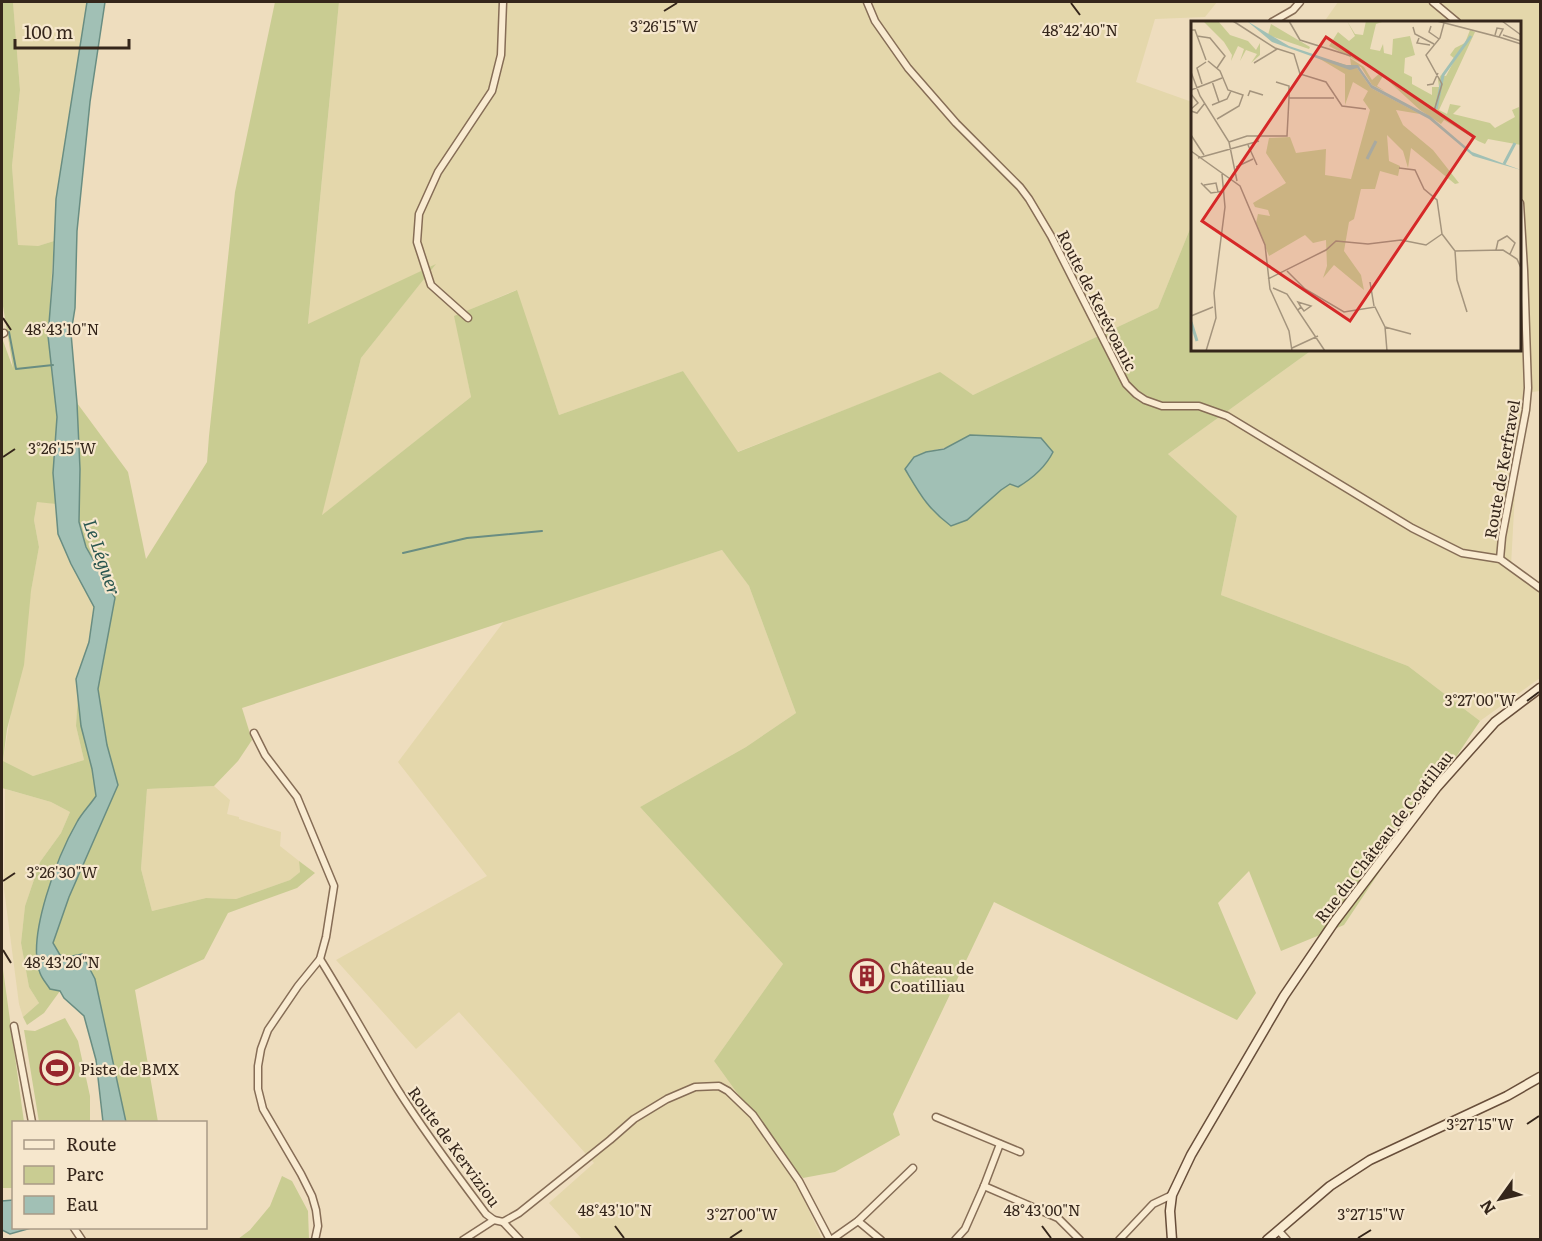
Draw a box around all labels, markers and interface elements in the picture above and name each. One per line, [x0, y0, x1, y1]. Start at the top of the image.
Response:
scale bar [15, 12, 129, 50]
text: 3°26'15"W [630, 14, 699, 37]
text: 100 m [24, 18, 73, 45]
text: 48°42'40"N [1042, 18, 1118, 41]
inset map [1191, 21, 1521, 351]
street label: Route de Kerévoanic [1052, 225, 1144, 375]
text: 48°43'10"N [25, 317, 99, 340]
street label: Route de Kerfravel [1477, 398, 1525, 540]
text: 3°26'15"W [28, 436, 97, 459]
water label: Le Léguer [77, 515, 129, 599]
text: 3°27'00"W [1444, 688, 1516, 711]
street label: Rue du Château de Coatillau [1308, 745, 1458, 927]
text: 3°26'30"W [26, 860, 98, 883]
text: 48°43'20"N [24, 950, 100, 973]
place label: Château de Coatilliau [890, 955, 974, 997]
building icon: Château de Coatilliau [849, 958, 885, 994]
sports icon: Piste de BMX [39, 1050, 75, 1086]
place label: Piste de BMX [80, 1056, 180, 1080]
street label: Route de Kerviziou [403, 1081, 507, 1211]
text: 3°27'15"W [1446, 1112, 1514, 1135]
legend [12, 1121, 207, 1229]
text: Route [66, 1130, 116, 1157]
text: Parc [66, 1160, 104, 1187]
north arrow [1470, 1169, 1530, 1229]
text: Eau [66, 1190, 98, 1217]
text: N [1473, 1196, 1500, 1220]
text: 48°43'10"N [578, 1198, 652, 1221]
text: 48°43'00"N [1003, 1198, 1081, 1221]
text: 3°27'00"W [706, 1202, 778, 1225]
text: 3°27'15"W [1337, 1202, 1405, 1225]

